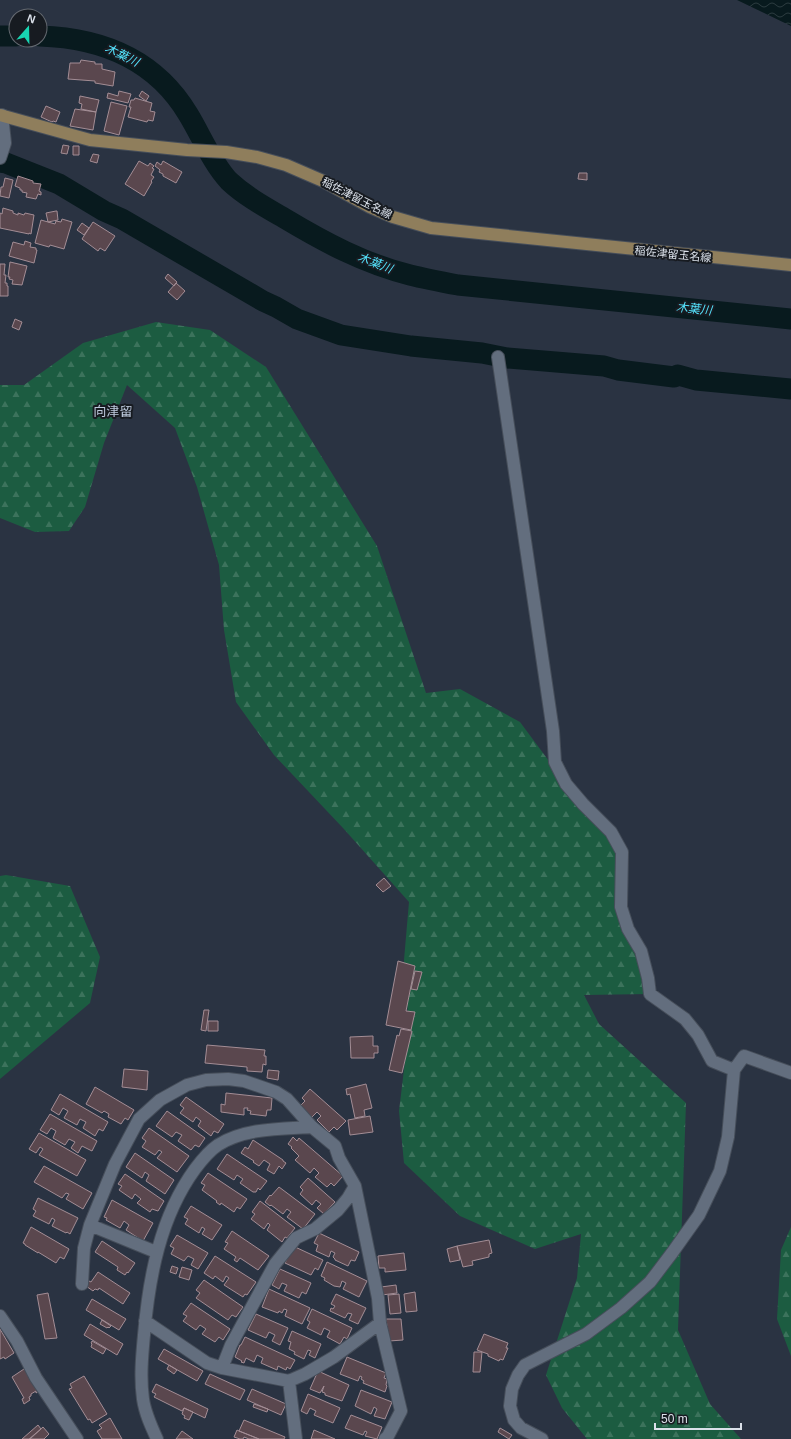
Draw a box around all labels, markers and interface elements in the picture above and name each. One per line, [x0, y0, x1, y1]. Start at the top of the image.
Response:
north arrow [8, 8, 48, 48]
text: N [26, 12, 37, 26]
water label: 木葉川 [103, 41, 143, 70]
street label: 稲佐津留玉名線 [320, 175, 394, 221]
street label: 稲佐津留玉名線 [634, 244, 712, 264]
water label: 木葉川 [356, 250, 396, 277]
water label: 木葉川 [675, 300, 715, 318]
district label: 向津留 [93, 404, 133, 419]
scale bar [655, 1405, 741, 1431]
text: 50 m [661, 1412, 688, 1426]

